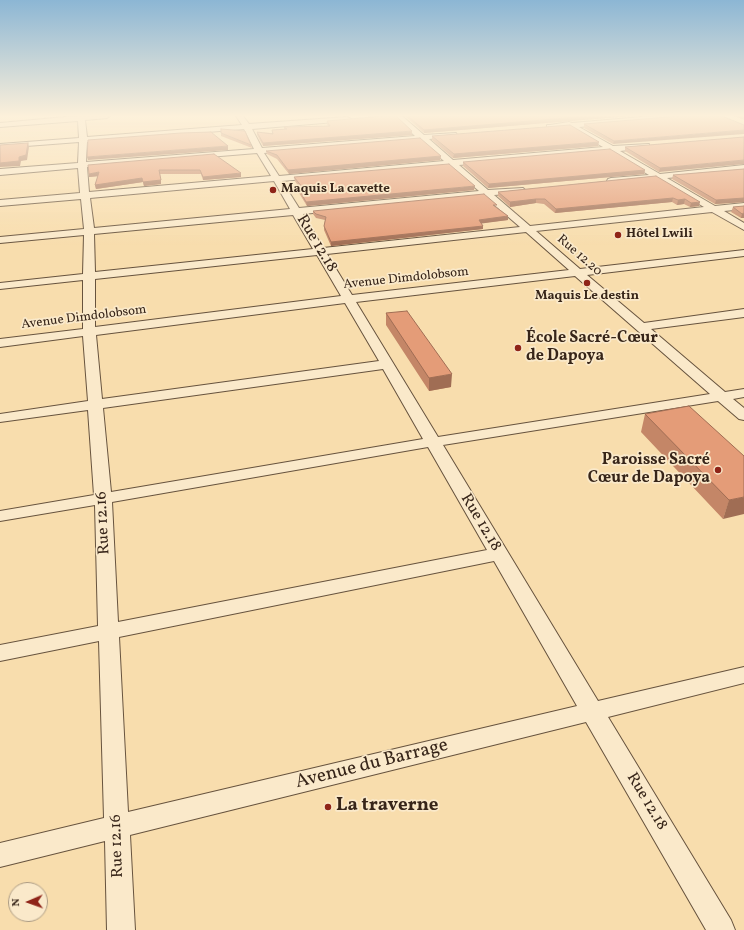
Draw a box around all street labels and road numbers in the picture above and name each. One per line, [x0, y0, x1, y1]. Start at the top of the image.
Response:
street label: Rue 12.18 [291, 212, 341, 276]
street label: Rue 12.20 [553, 232, 605, 280]
street label: Avenue Dimdolobsom [343, 265, 469, 293]
street label: Avenue Dimdolobsom [21, 303, 147, 333]
street label: Rue 12.16 [93, 491, 115, 555]
street label: Rue 12.18 [455, 491, 505, 555]
street label: Avenue du Barrage [293, 735, 451, 795]
street label: Rue 12.18 [621, 770, 671, 834]
street label: Rue 12.16 [107, 814, 129, 878]

